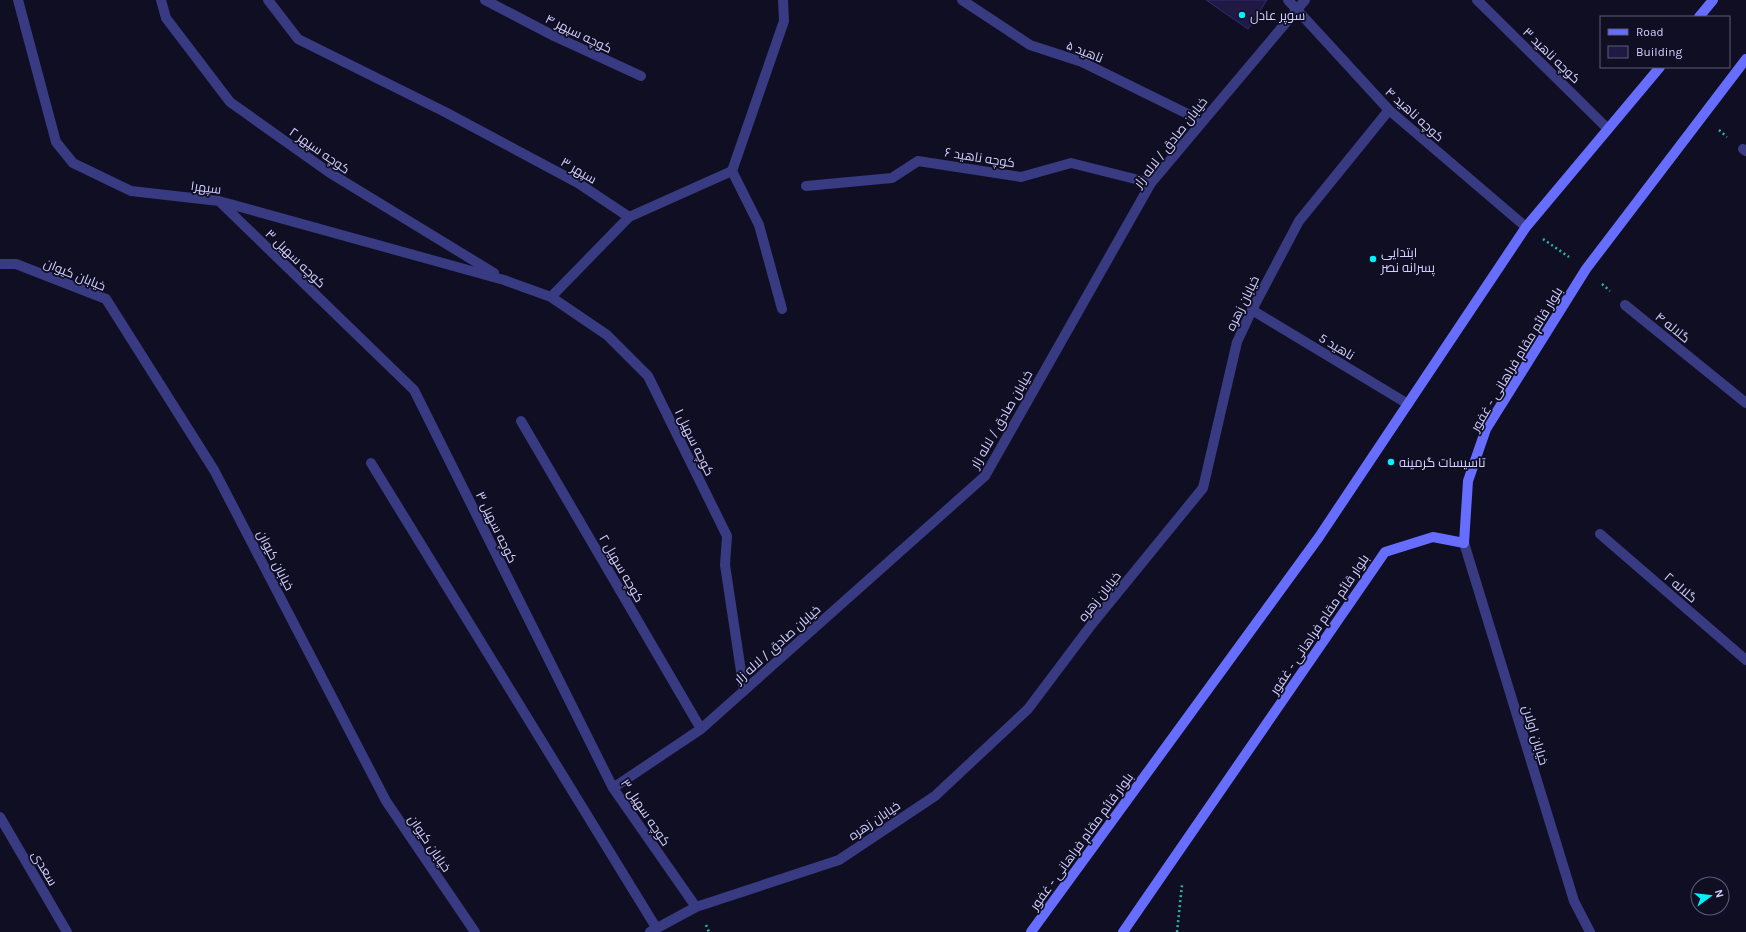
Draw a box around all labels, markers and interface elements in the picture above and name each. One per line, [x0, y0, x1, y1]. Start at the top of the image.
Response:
place label: سوپر عادل [1250, 8, 1305, 25]
marker: سوپر عادل [1237, 10, 1247, 20]
street label: کوچه سپهر ۴ [542, 11, 615, 58]
legend [1600, 16, 1730, 68]
street label: کوچه ناهید ۳ [1519, 24, 1583, 88]
text: Road [1636, 25, 1664, 39]
street label: ناهید ۵ [1064, 37, 1106, 66]
text: Building [1636, 45, 1683, 59]
street label: کوچه ناهید ۴ [1381, 84, 1447, 146]
street label: خیابان صادق / لاله زار [1130, 94, 1210, 191]
street label: کوچه سپهر ۲ [285, 124, 353, 178]
street label: کوچه ناهید ۶ [943, 145, 1016, 172]
street label: سپهر ۳ [558, 154, 599, 188]
street label: سپهر۱ [189, 178, 222, 198]
street label: کوچه سهیل ۳ [261, 226, 329, 292]
place label: ابتدایی پسرانه نصر [1380, 245, 1435, 277]
marker: ابتدایی پسرانه نصر [1368, 254, 1378, 264]
street label: خیابان کیوان [42, 255, 108, 294]
street label: خیابان زهره [1223, 273, 1262, 333]
street label: بلوار قائم مقام فراهانی - غفور [1467, 284, 1567, 436]
street label: گلاله ۴ [1652, 309, 1693, 346]
street label: ناهید 5 [1316, 330, 1357, 363]
street label: خیابان صادق / لاله زار [967, 368, 1036, 472]
street label: کوچه سهیل ۱ [670, 406, 717, 479]
place label: تاسیسات گرمینه [1399, 455, 1486, 470]
marker: تاسیسات گرمینه [1386, 457, 1396, 467]
street label: کوچه سهیل ۳ [471, 489, 520, 566]
street label: خیابان کیوان [254, 528, 297, 593]
street label: کوچه سهیل ۲ [594, 532, 647, 606]
street label: بلوار قائم مقام فراهانی - غفور [1266, 551, 1374, 699]
street label: خیابان زهره [1075, 569, 1124, 624]
street label: گلاله ۲ [1661, 569, 1700, 606]
street label: خیابان صادق / لاله زار [730, 602, 823, 688]
street label: خیابان اولان [1519, 704, 1552, 767]
street label: بلوار قائم مقام فراهانی - غفور [1026, 770, 1138, 915]
street label: کوچه سهیل ۳ [616, 776, 673, 850]
street label: خیابان زهره [846, 798, 903, 843]
street label: خیابان کیوان [405, 812, 454, 875]
street label: سعدی [29, 848, 60, 888]
north arrow [1690, 876, 1730, 916]
text: N [1712, 888, 1726, 899]

